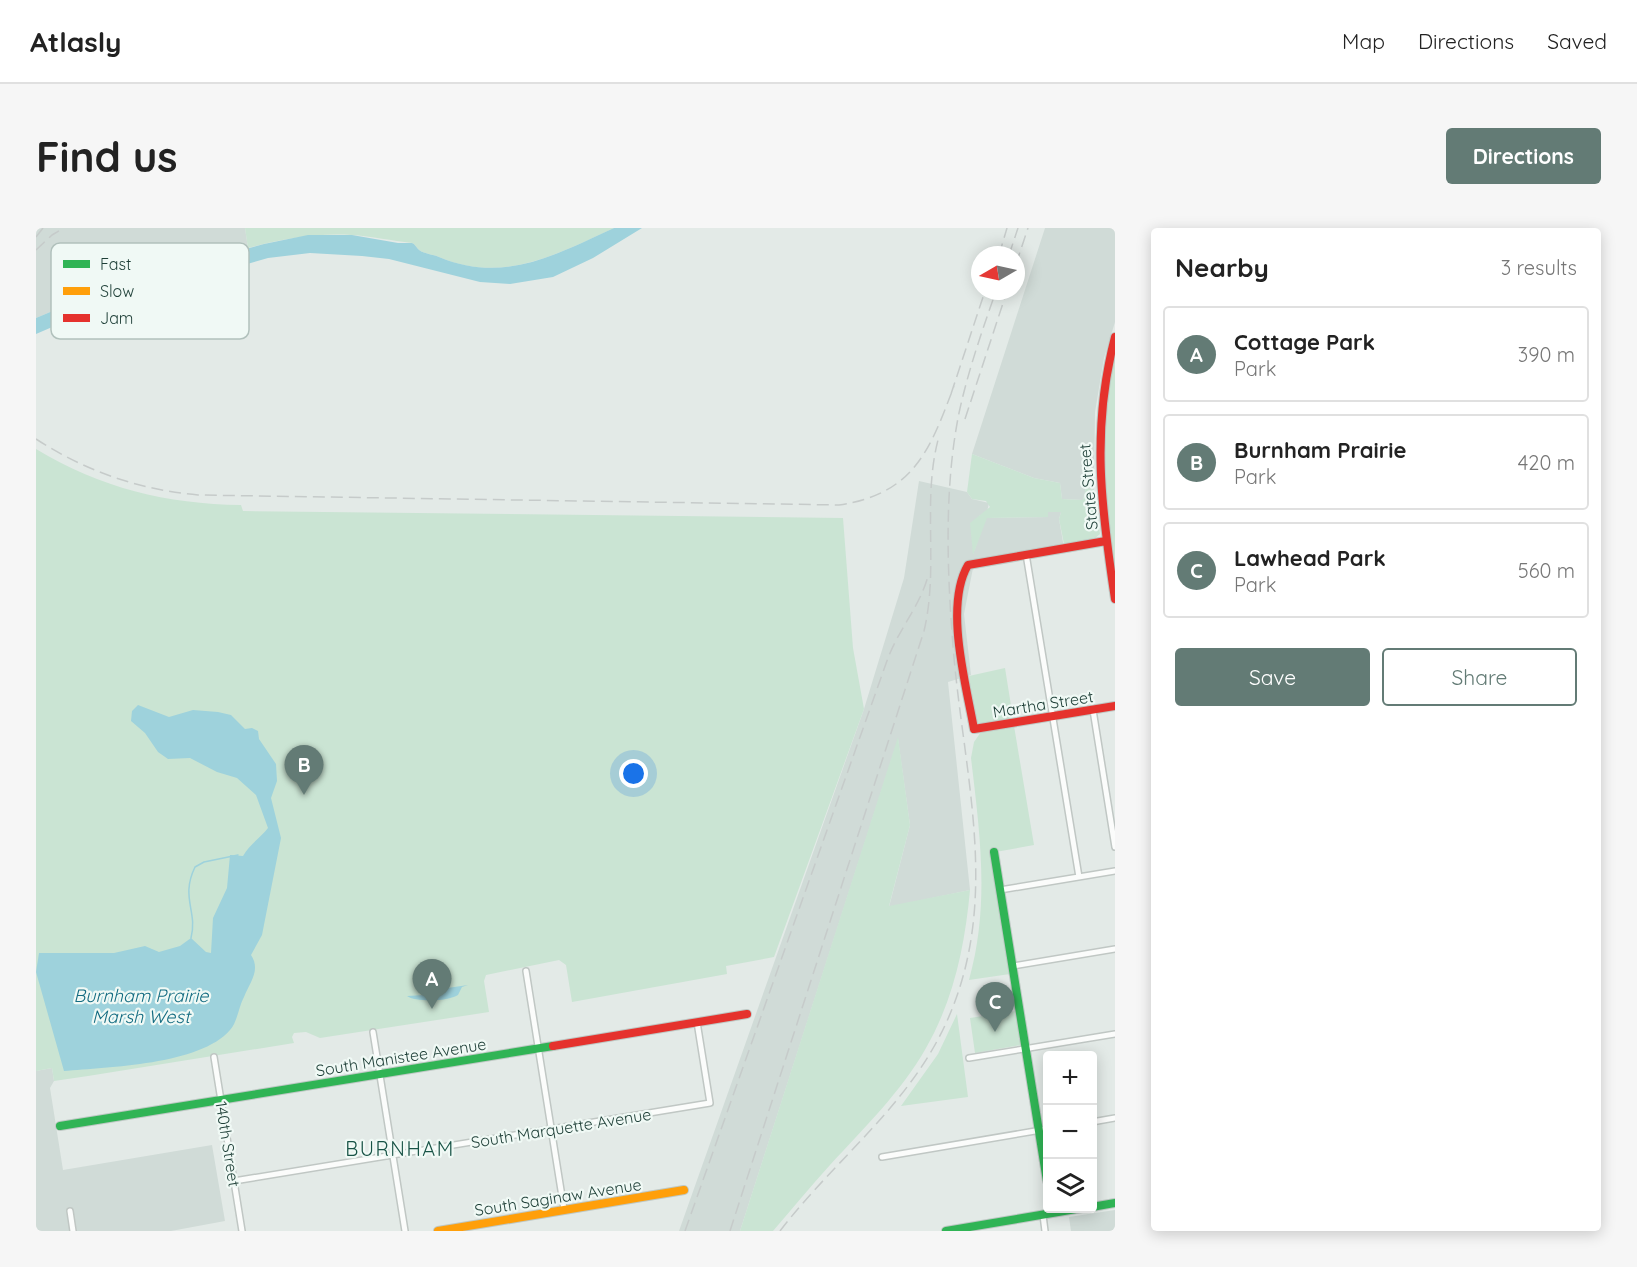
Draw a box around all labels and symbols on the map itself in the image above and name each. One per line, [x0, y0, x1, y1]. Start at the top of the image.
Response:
legend [51, 243, 249, 339]
north arrow [971, 246, 1025, 300]
text: Fast [100, 254, 131, 274]
text: Slow [100, 281, 134, 301]
text: Jam [100, 308, 133, 328]
street label: State Street [1074, 443, 1102, 531]
street label: Martha Street [991, 686, 1095, 722]
pin: B [284, 746, 324, 795]
your location [619, 759, 648, 788]
pin: A [412, 960, 452, 1009]
pin: C [976, 982, 1014, 1032]
water label: Burnham Prairie Marsh West [74, 984, 209, 1028]
street label: South Manistee Avenue [314, 1034, 488, 1080]
street label: 140th Street [211, 1100, 245, 1188]
street label: South Marquette Avenue [469, 1104, 653, 1152]
district label: BURNHAM [345, 1136, 455, 1161]
street label: South Saginaw Avenue [473, 1174, 643, 1220]

